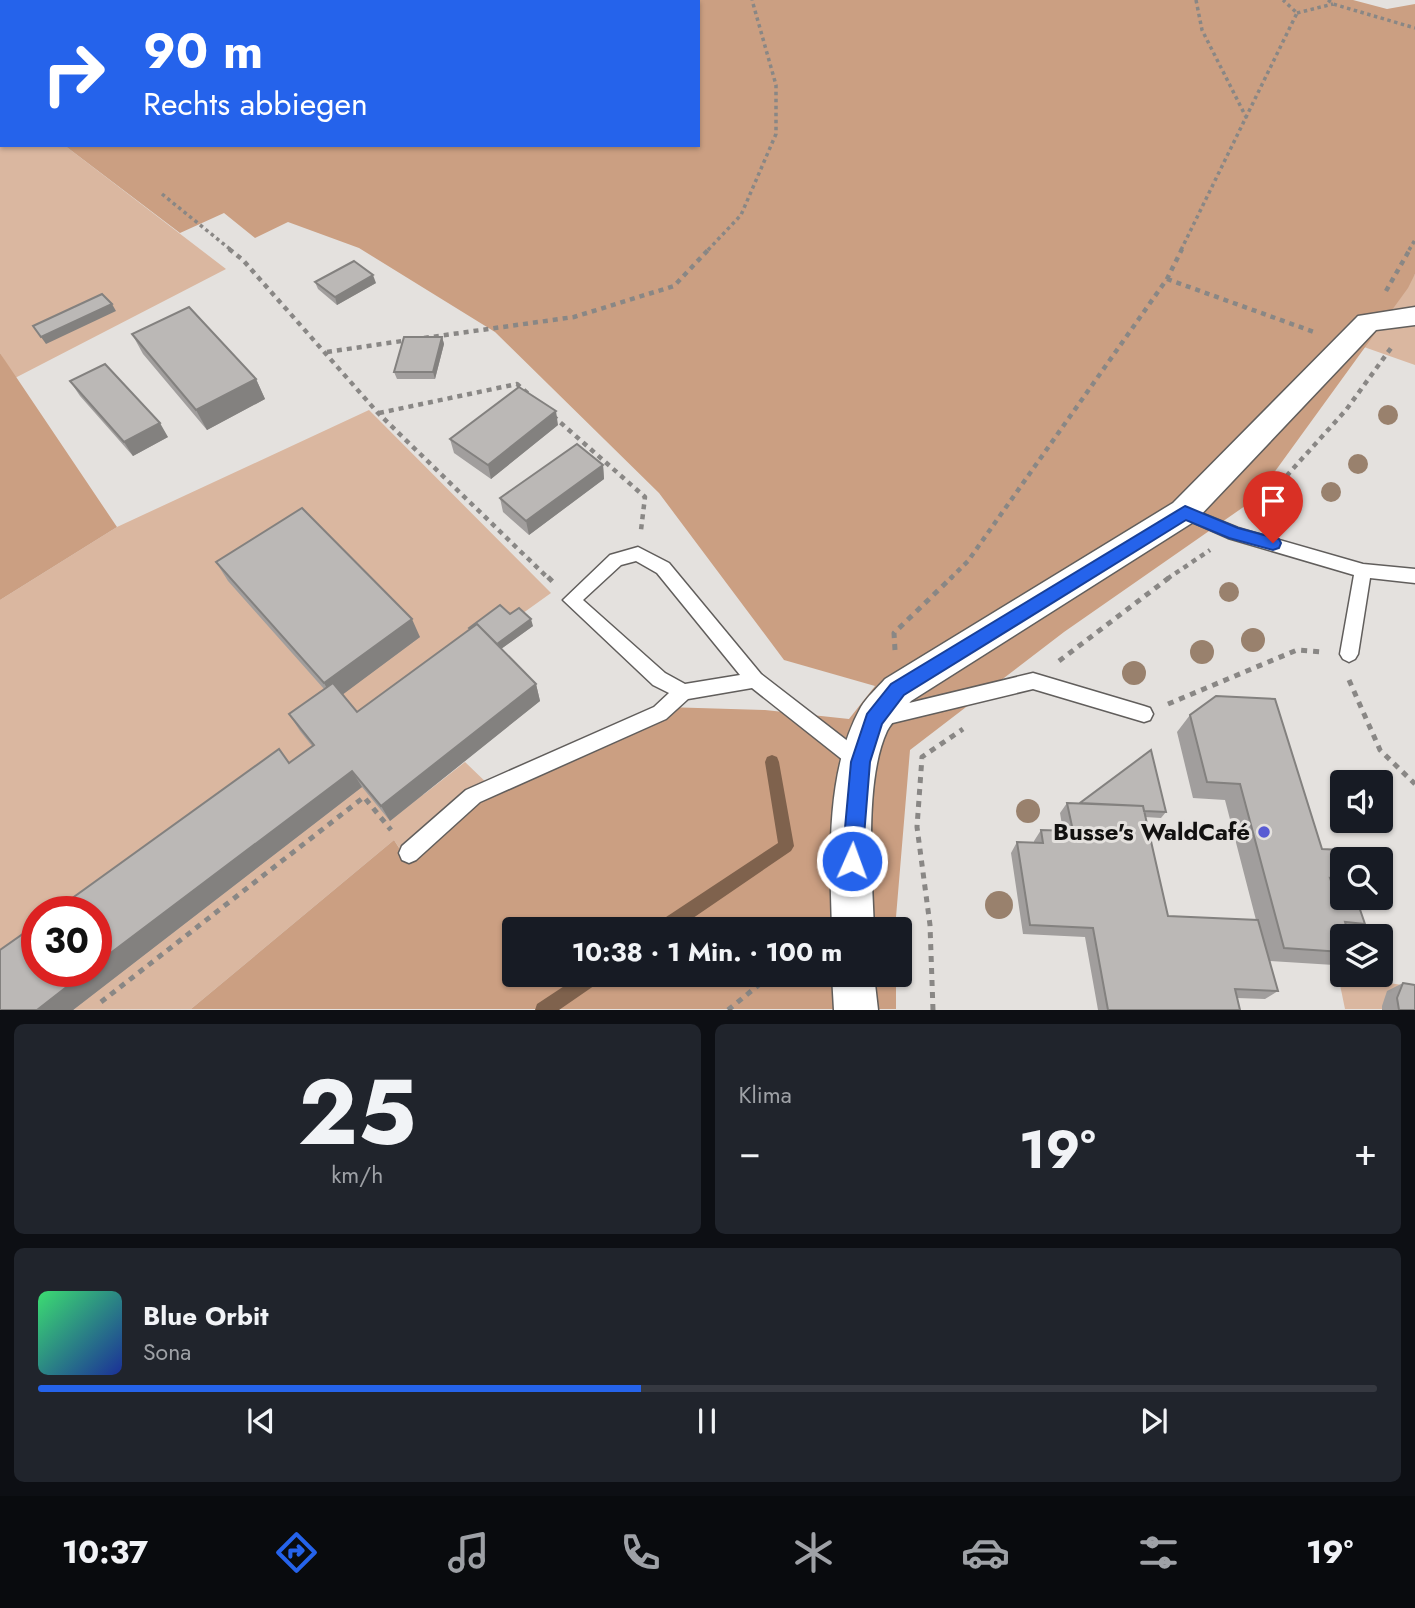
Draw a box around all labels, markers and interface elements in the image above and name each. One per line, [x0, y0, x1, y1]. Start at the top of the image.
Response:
text: 90 m [143, 16, 263, 86]
icon: right [28, 28, 119, 119]
text: Rechts abbiegen [143, 81, 368, 127]
pin [1243, 471, 1303, 543]
icon: arrive [1254, 482, 1292, 520]
map controls [1330, 770, 1393, 987]
button: sound [1330, 770, 1393, 833]
place label: Busse's WaldCafé [1053, 814, 1250, 849]
position arrow [815, 824, 889, 898]
marker: Busse's WaldCafé [1256, 824, 1272, 840]
button: search [1330, 847, 1393, 910]
speed limit sign: 30 [21, 896, 112, 987]
button: layers [1330, 924, 1393, 987]
text: 10:38 · 1 Min. · 100 m [572, 933, 842, 971]
text: 25 [298, 1047, 416, 1178]
text: Klima [739, 1078, 792, 1112]
text: 19° [1019, 1112, 1096, 1188]
text: − [739, 1124, 761, 1179]
text: + [1354, 1124, 1377, 1179]
text: km/h [331, 1158, 383, 1192]
text: Blue Orbit [143, 1297, 268, 1335]
text: Sona [143, 1335, 191, 1369]
icon: previous [242, 1402, 280, 1440]
icon: pause [688, 1402, 726, 1440]
icon: next [1135, 1402, 1173, 1440]
icon: directions [272, 1528, 321, 1577]
icon: music [444, 1528, 493, 1577]
icon: phone [616, 1528, 665, 1577]
icon: climate [789, 1528, 838, 1577]
icon: car [961, 1528, 1010, 1577]
icon: filters [1134, 1528, 1183, 1577]
text: 10:37 [62, 1529, 148, 1575]
text: 19° [1306, 1529, 1353, 1575]

